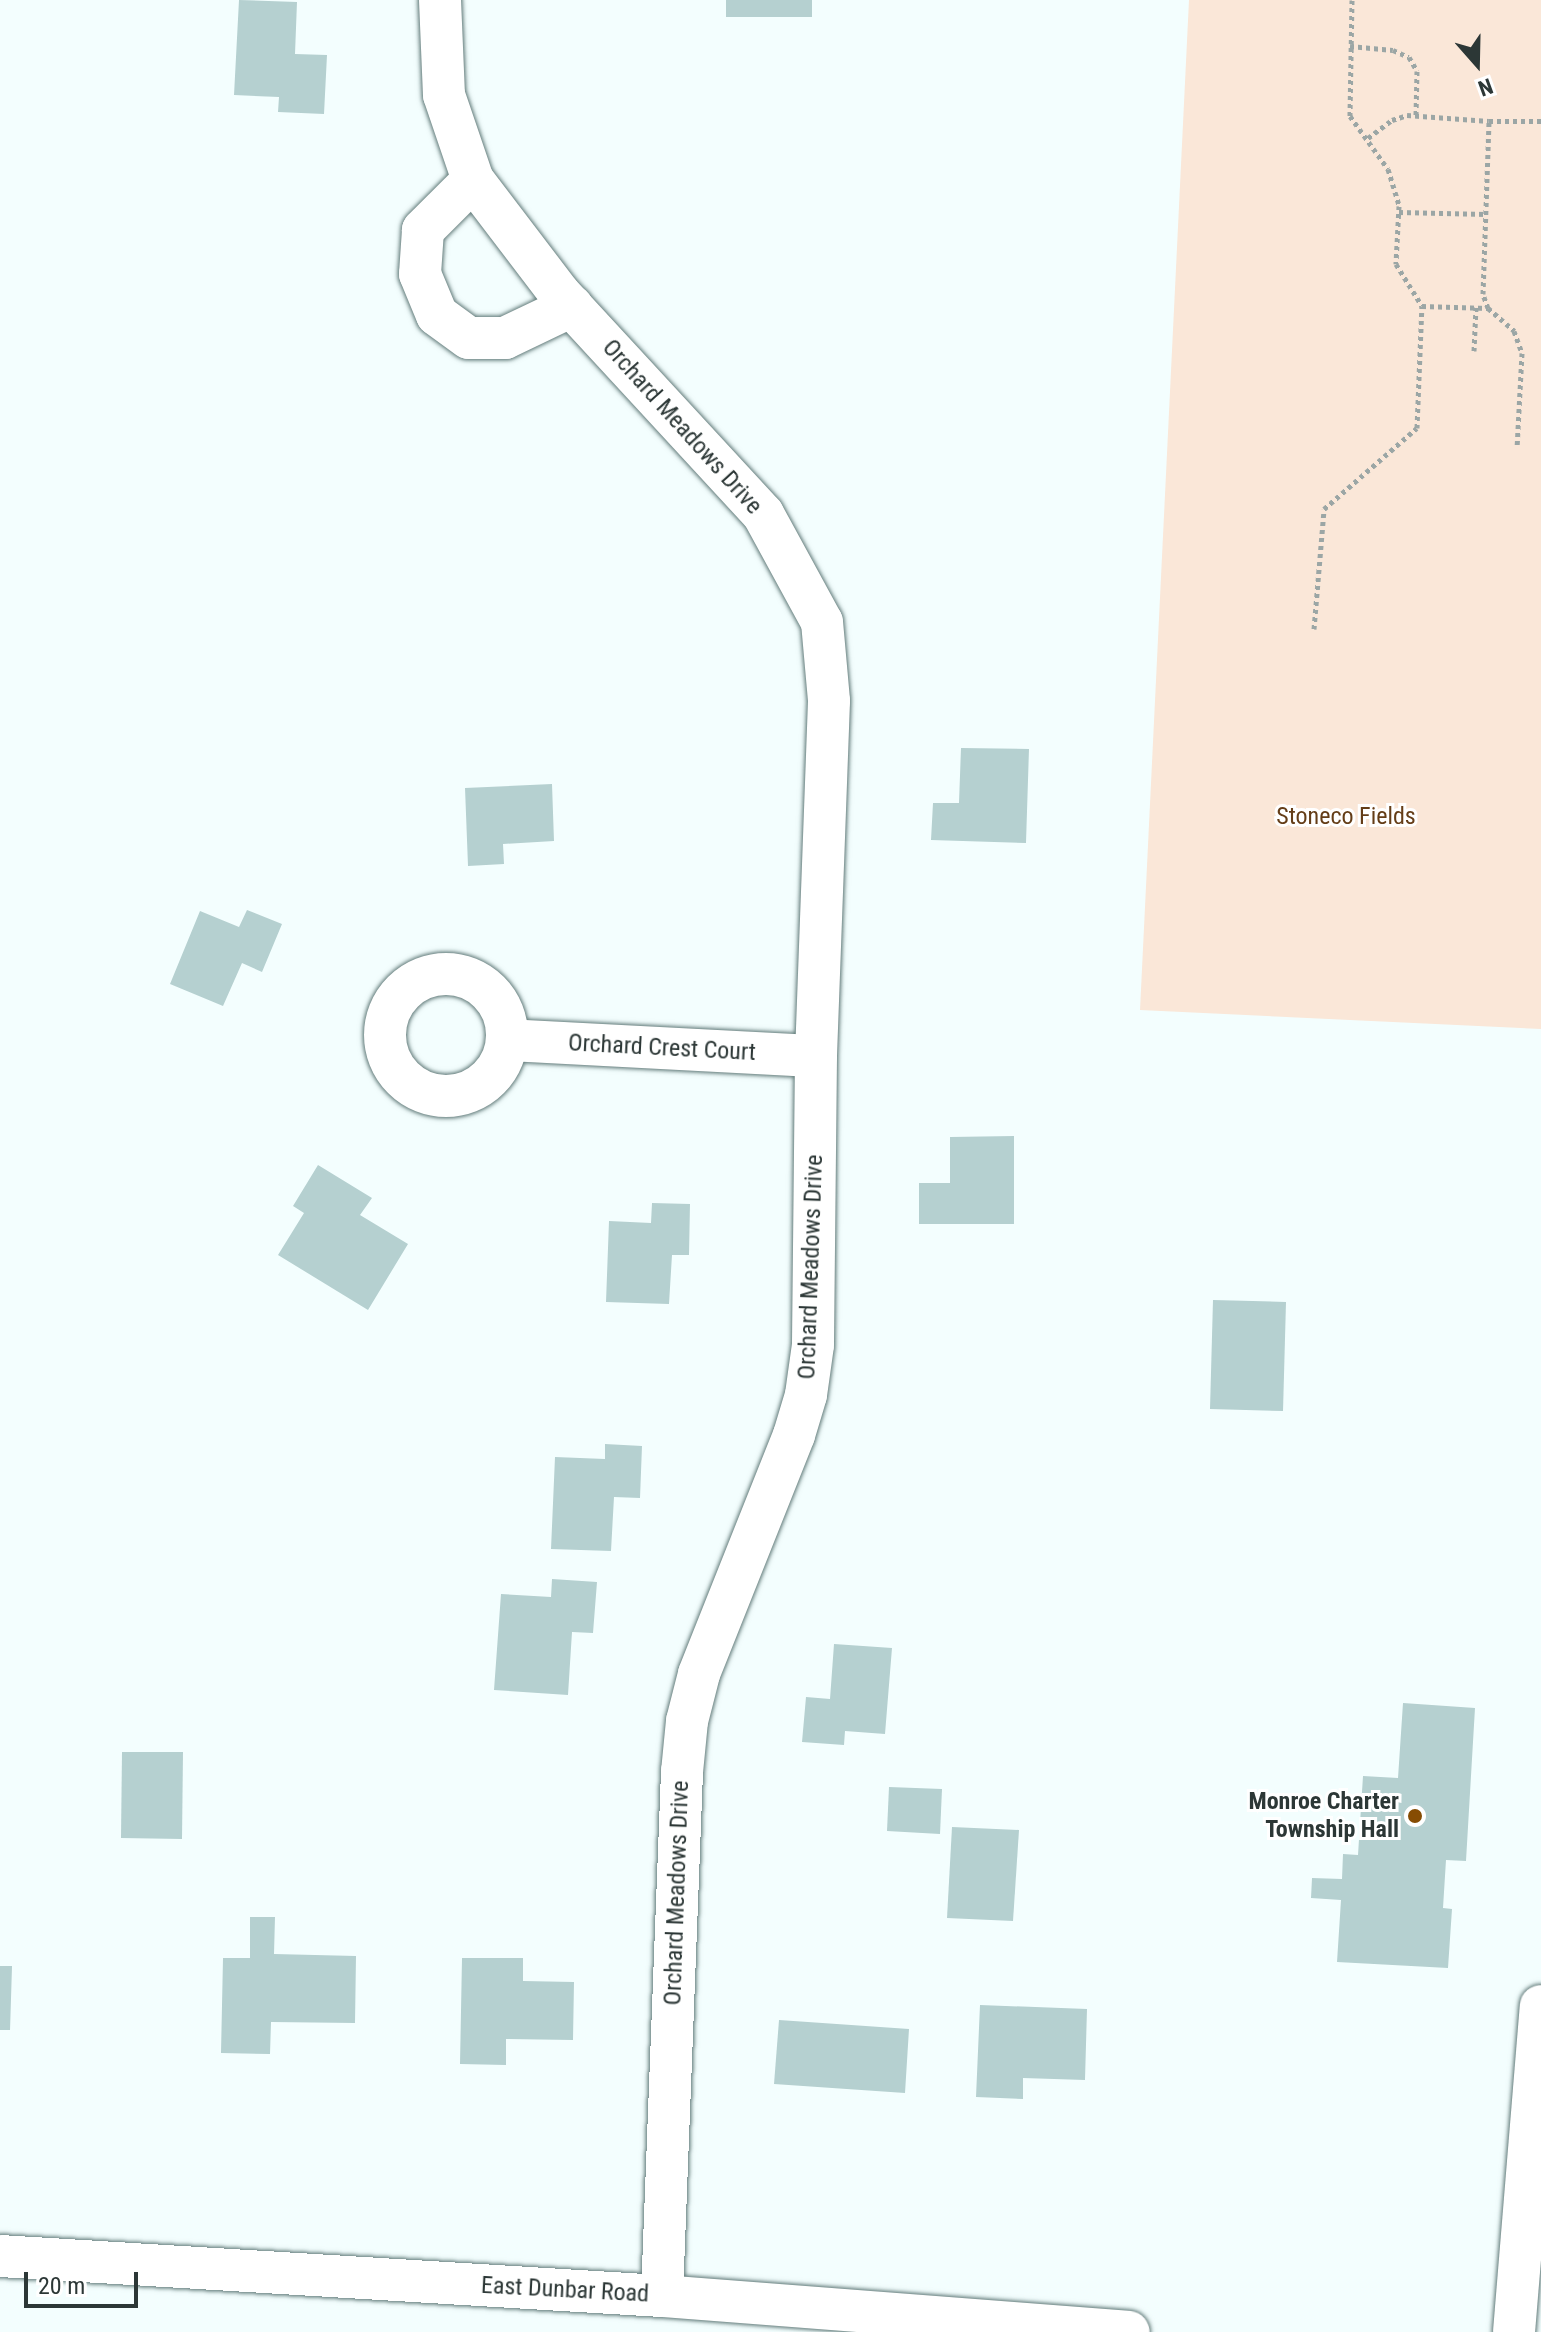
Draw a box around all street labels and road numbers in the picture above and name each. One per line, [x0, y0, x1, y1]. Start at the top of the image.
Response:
street label: Orchard Meadows Drive [596, 334, 768, 520]
street label: Orchard Crest Court [567, 1029, 757, 1067]
street label: Orchard Meadows Drive [793, 1154, 829, 1380]
street label: Orchard Meadows Drive [659, 1780, 695, 2006]
street label: East Dunbar Road [480, 2271, 650, 2309]

